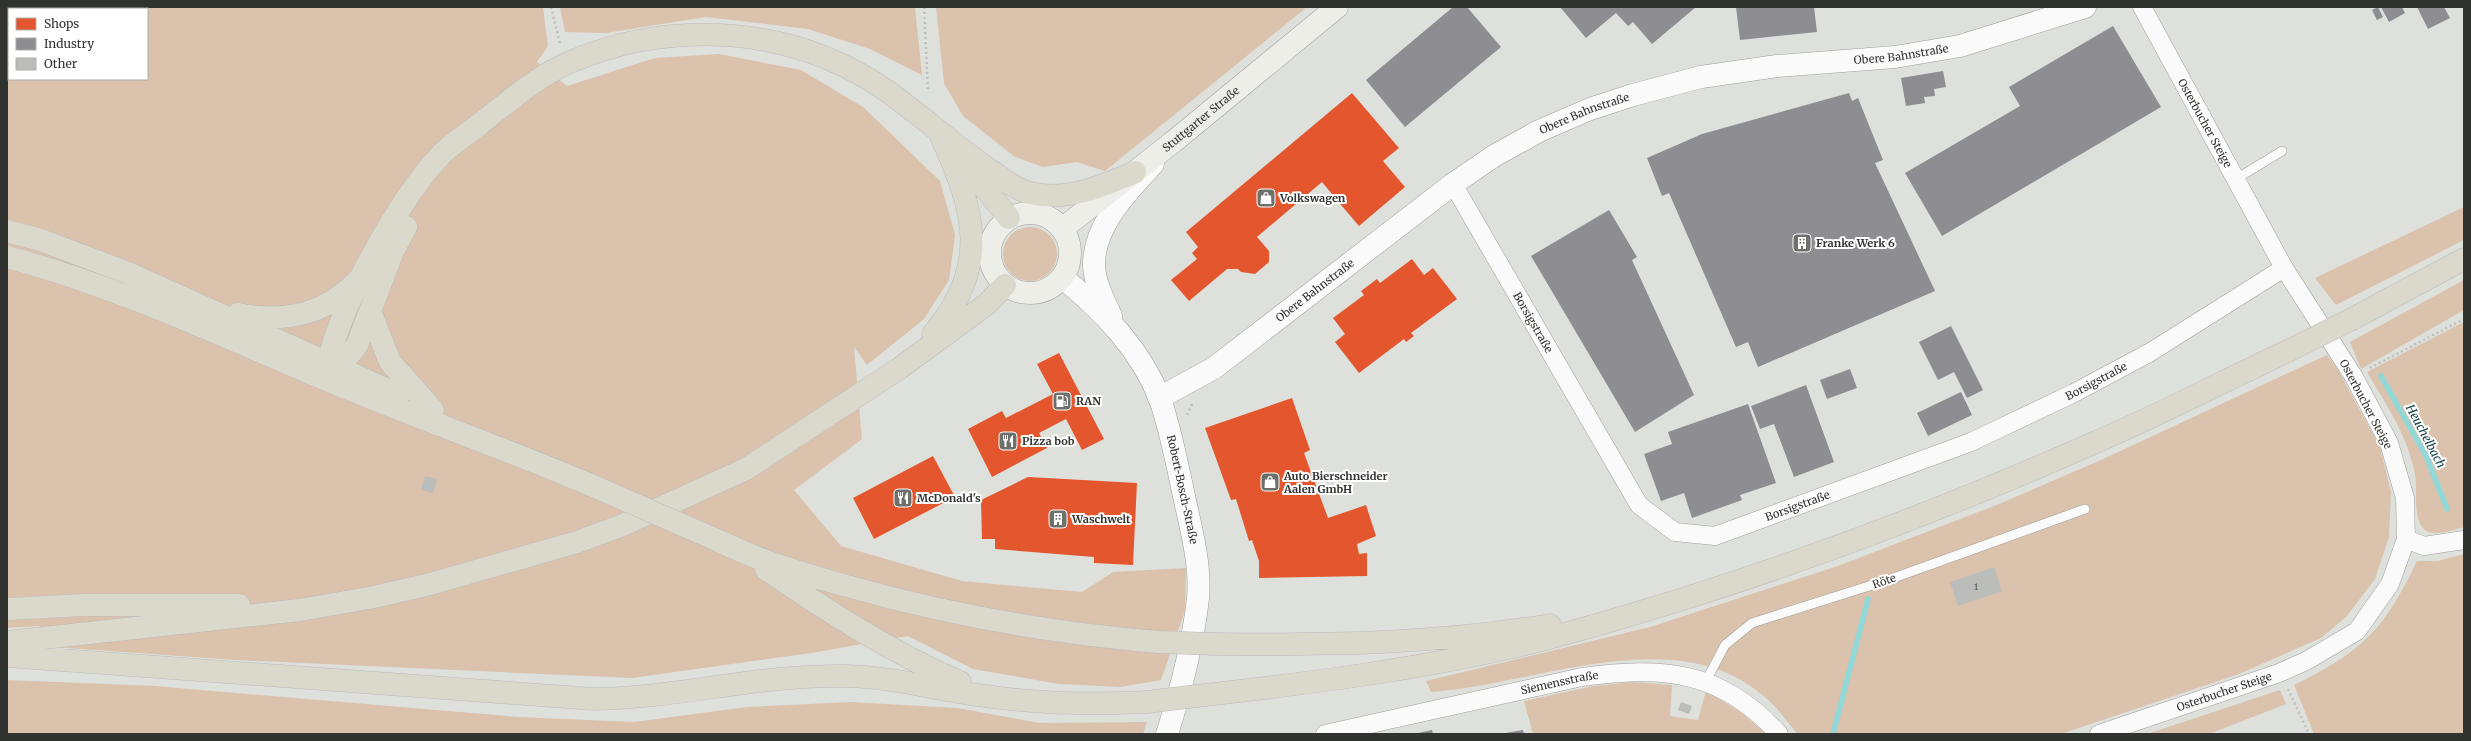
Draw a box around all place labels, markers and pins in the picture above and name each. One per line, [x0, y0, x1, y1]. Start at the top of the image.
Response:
shop icon: Volkswagen [1255, 187, 1277, 209]
place label: Volkswagen [1279, 191, 1346, 205]
building icon: Franke Werk 6 [1791, 232, 1813, 254]
place label: Franke Werk 6 [1816, 236, 1895, 250]
fuel station icon: RAN [1051, 390, 1073, 412]
place label: RAN [1076, 394, 1101, 408]
restaurant icon: Pizza bob [997, 430, 1019, 452]
place label: Pizza bob [1022, 434, 1075, 448]
place label: Auto Bierschneider Aalen GmbH [1283, 469, 1388, 496]
shop icon: Auto Bierschneider Aalen GmbH [1259, 471, 1281, 493]
restaurant icon: McDonald's [892, 487, 914, 509]
place label: McDonald's [917, 491, 981, 505]
building icon: Waschwelt [1047, 508, 1069, 530]
place label: Waschwelt [1071, 512, 1131, 526]

